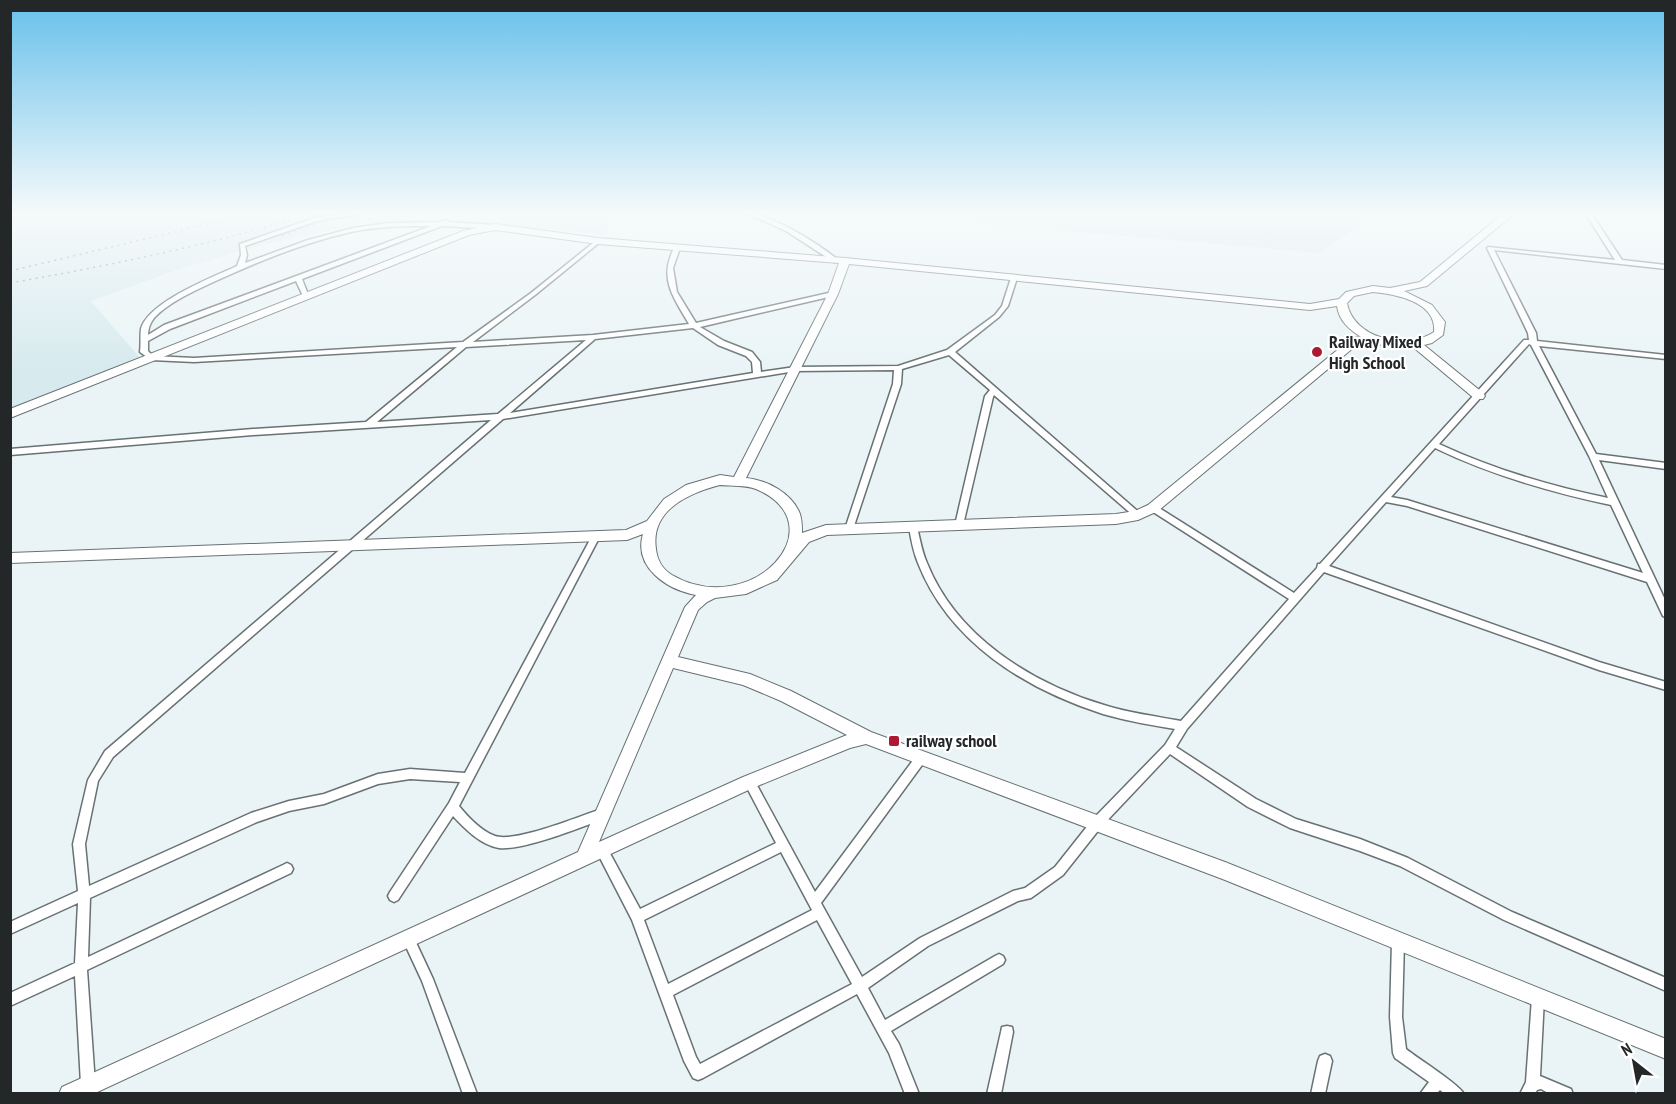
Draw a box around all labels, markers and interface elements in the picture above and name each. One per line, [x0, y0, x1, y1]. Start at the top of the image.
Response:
place label: Railway Mixed High School [1329, 330, 1422, 374]
marker: Railway Mixed High School [1310, 345, 1324, 359]
place label: railway school [906, 729, 997, 752]
marker: railway school [887, 734, 901, 748]
north arrow [1604, 1032, 1664, 1092]
text: N [1617, 1038, 1635, 1060]

